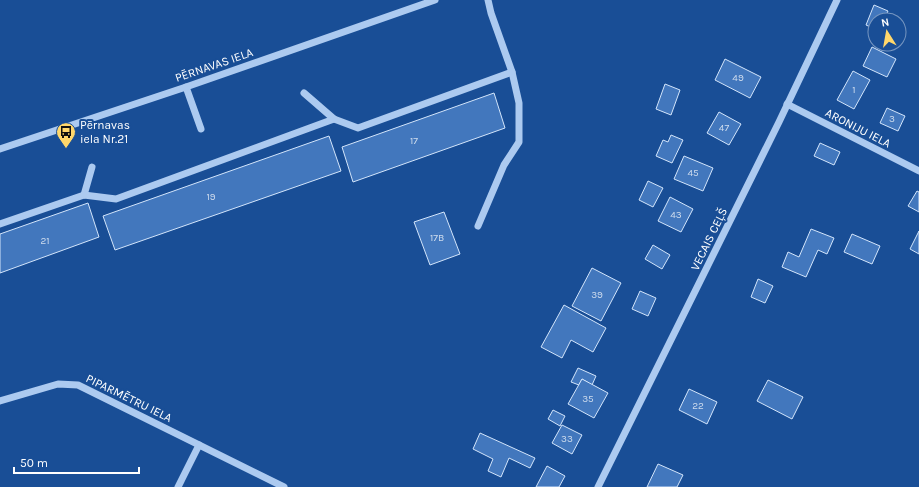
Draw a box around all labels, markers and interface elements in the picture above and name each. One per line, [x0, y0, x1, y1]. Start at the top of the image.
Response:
north arrow [867, 12, 907, 52]
text: N [880, 16, 890, 30]
street label: PĒRNAVAS IELA [173, 45, 255, 85]
house number: 49 [732, 72, 744, 84]
house number: 1 [852, 84, 856, 96]
street label: ARONIJU IELA [823, 105, 893, 151]
house number: 3 [889, 113, 895, 125]
place label: Pērnavas iela Nr.21 [80, 118, 130, 146]
bus stop icon: Pērnavas iela Nr.21 [55, 121, 77, 149]
house number: 47 [719, 122, 729, 134]
house number: 17 [410, 135, 418, 147]
house number: 45 [687, 167, 699, 179]
house number: 19 [206, 191, 216, 203]
street label: VECAIS CEĻŠ [687, 205, 731, 273]
house number: 43 [670, 209, 682, 221]
house number: 17B [430, 232, 444, 244]
house number: 21 [40, 235, 50, 247]
house number: 39 [591, 289, 603, 301]
street label: PIPARMĒTRU IELA [84, 371, 174, 425]
house number: 35 [582, 393, 594, 405]
house number: 22 [692, 400, 704, 412]
house number: 33 [561, 433, 573, 445]
scale bar [14, 449, 139, 475]
text: 50 m [20, 456, 48, 470]

